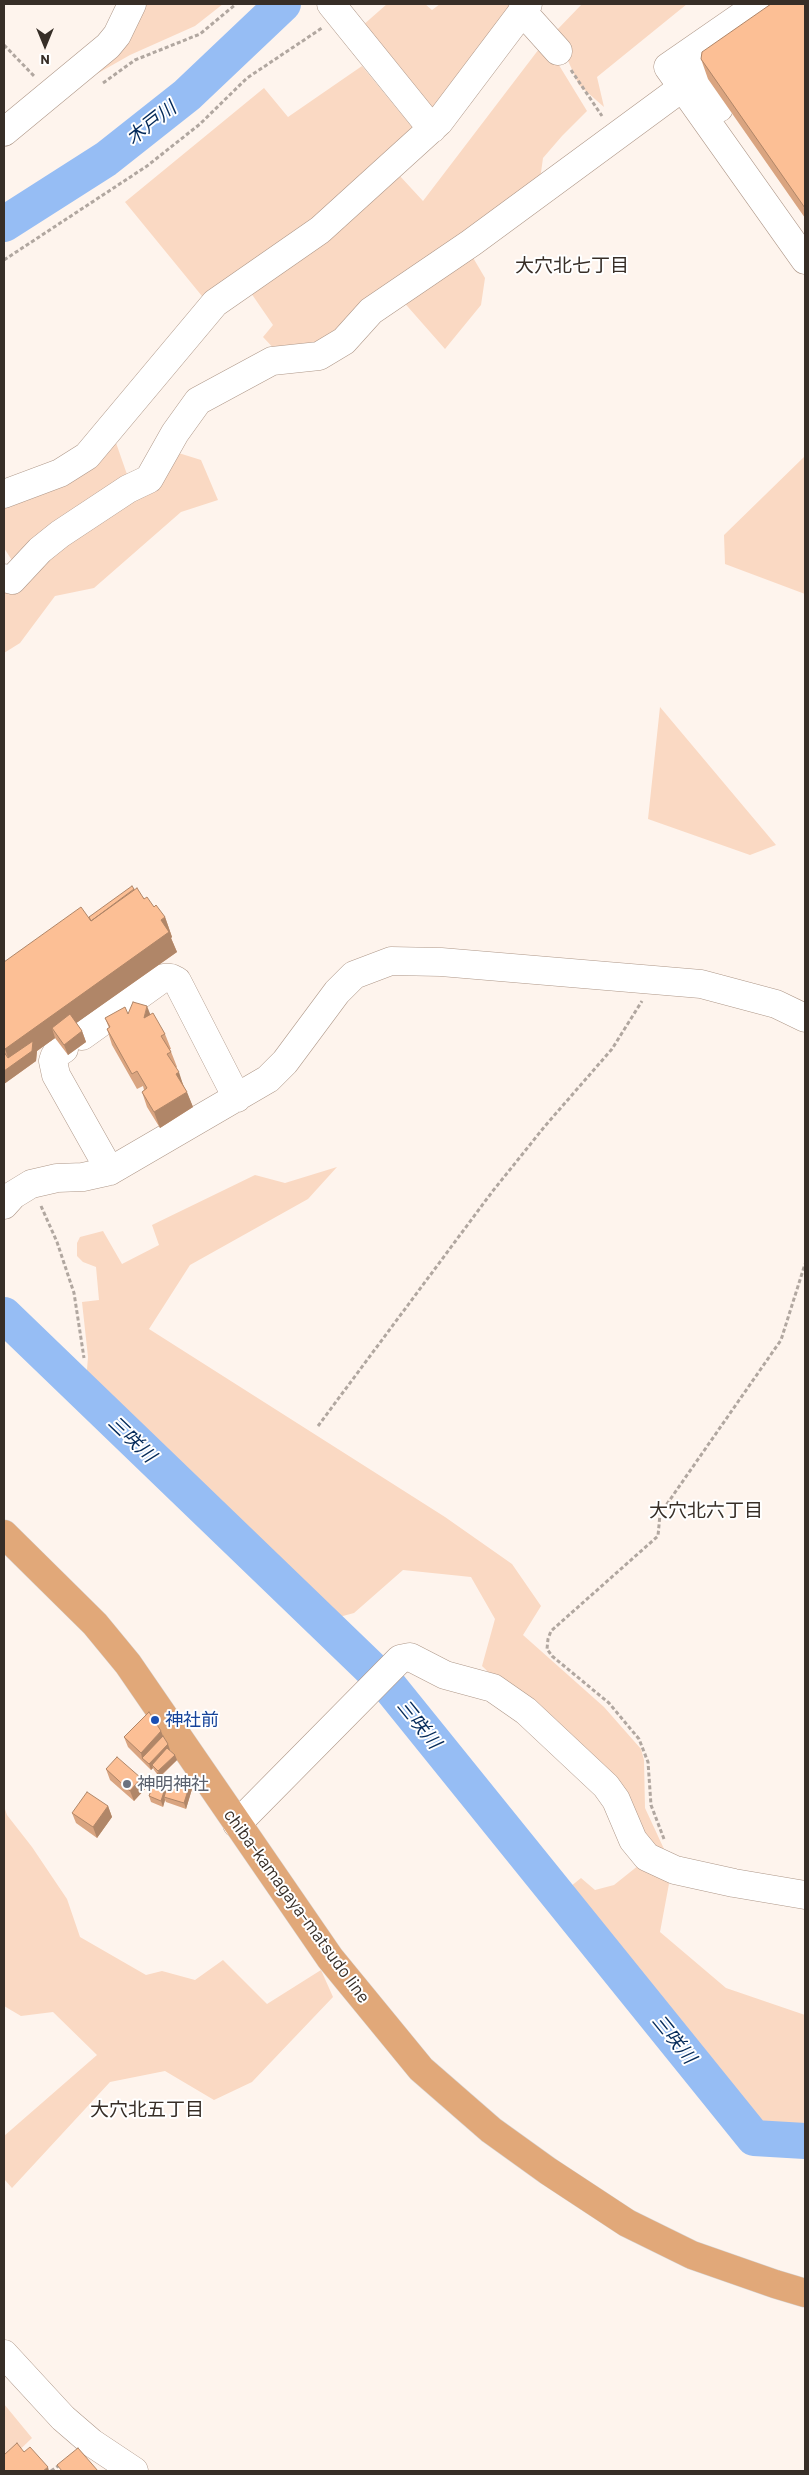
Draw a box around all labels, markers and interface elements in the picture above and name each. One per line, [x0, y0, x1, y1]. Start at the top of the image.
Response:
north arrow [20, 20, 70, 70]
text: N [40, 52, 50, 69]
water label: 木戸川 [122, 96, 180, 150]
district label: 大穴北七丁目 [515, 255, 629, 277]
water label: 三咲川 [104, 1411, 160, 1467]
district label: 大穴北六丁目 [649, 1500, 763, 1522]
water label: 三咲川 [392, 1695, 446, 1753]
place label: 神社前 [165, 1709, 219, 1731]
marker: 神社前 [149, 1714, 161, 1726]
place label: 神明神社 [137, 1773, 209, 1795]
marker: 神明神社 [121, 1778, 133, 1790]
street label: chiba-kamagaya-matsudo line [219, 1805, 375, 2007]
water label: 三咲川 [647, 2010, 701, 2068]
district label: 大穴北五丁目 [90, 2099, 204, 2121]

